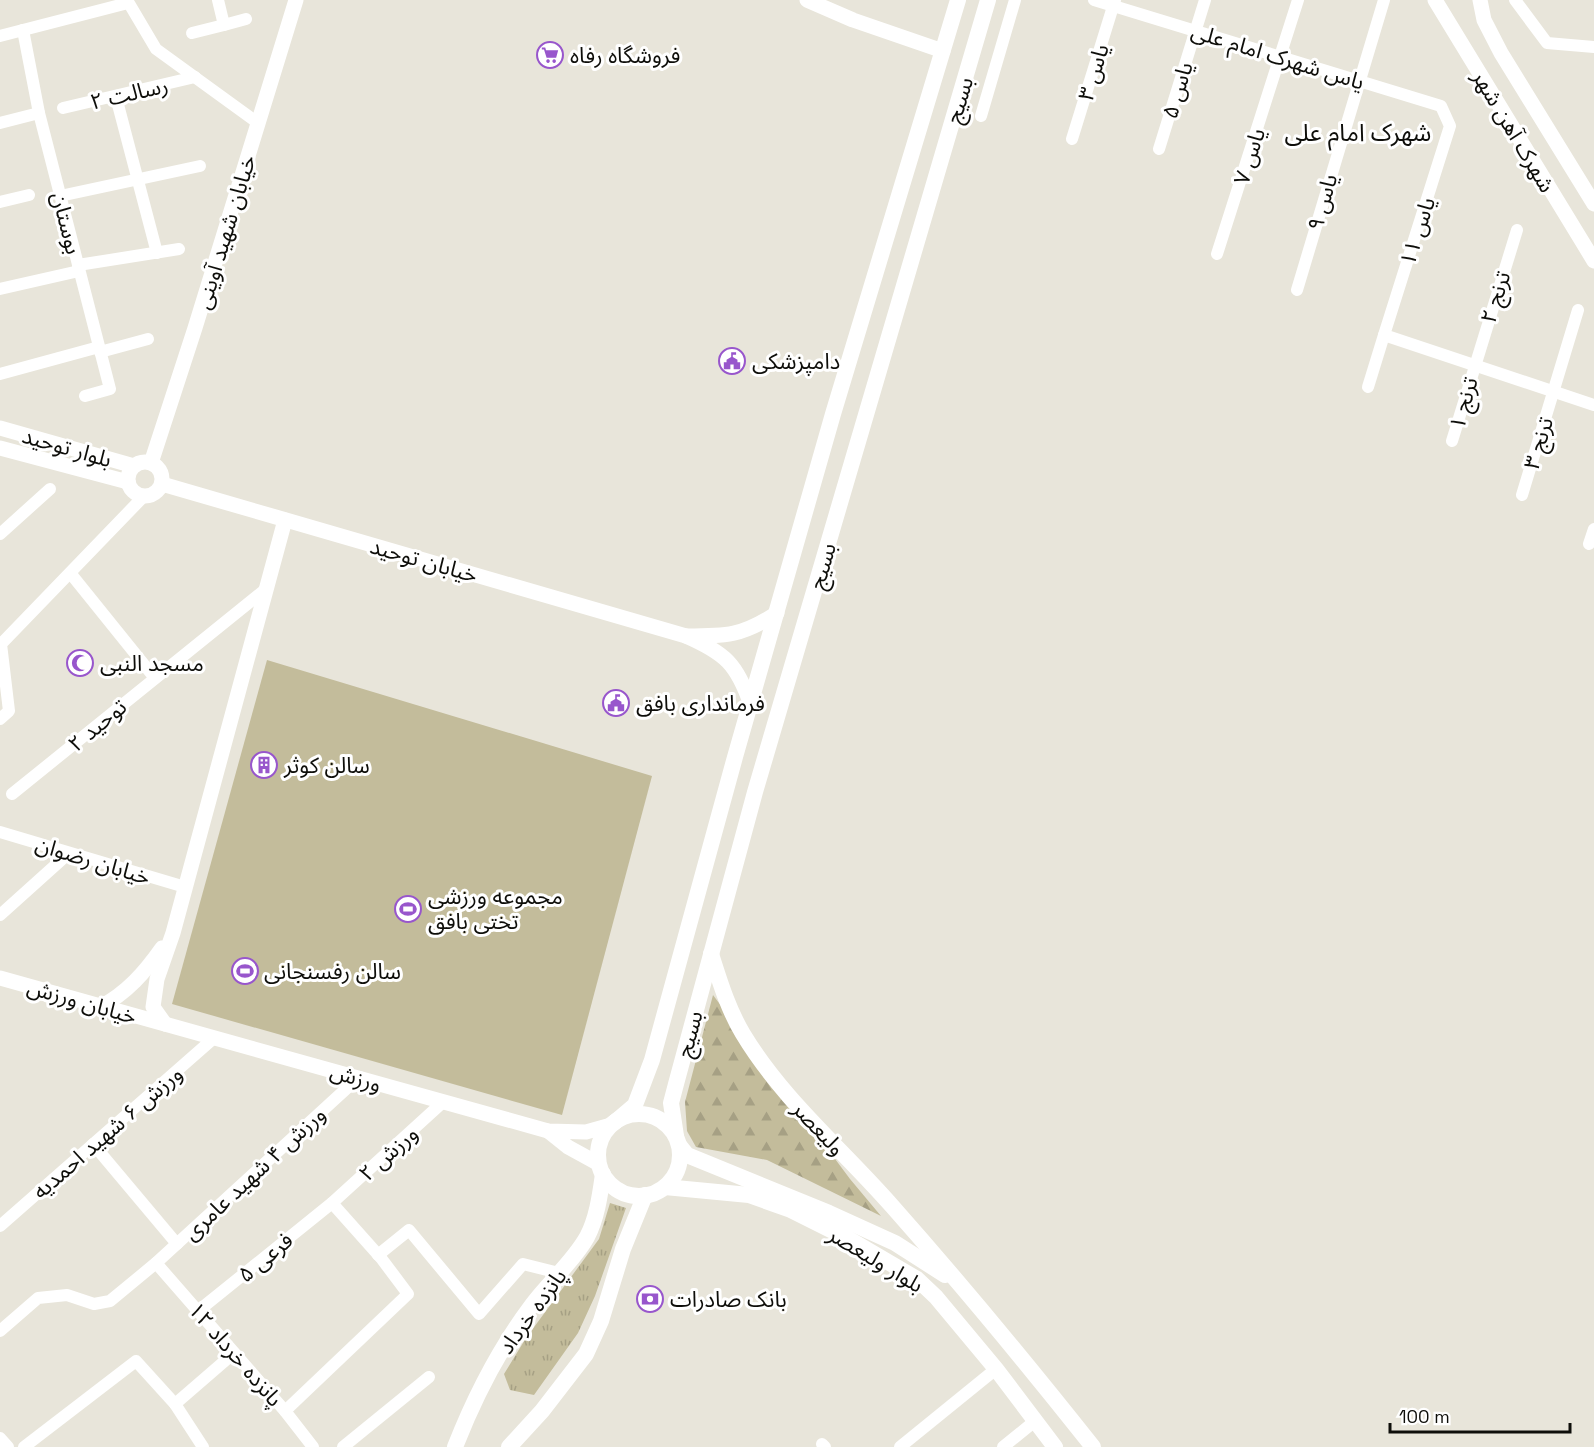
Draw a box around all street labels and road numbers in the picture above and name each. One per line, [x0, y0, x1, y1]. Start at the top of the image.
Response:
street label: یاس شهرک امام علی [1187, 16, 1368, 99]
street label: یاس ۳ [1071, 40, 1115, 104]
street label: یاس ۵ [1155, 58, 1199, 122]
street label: شهرک آهن شهر [1466, 64, 1561, 197]
street label: رسالت ۲ [87, 70, 171, 116]
street label: بسیج [939, 73, 982, 127]
street label: یاس ۷ [1227, 124, 1271, 188]
street label: خیابان شهید آوینی [188, 151, 262, 313]
street label: یاس ۹ [1301, 170, 1343, 234]
street label: بوستان [46, 189, 88, 257]
street label: یاس ۱۱ [1393, 193, 1441, 269]
street label: ترنج ۲ [1473, 267, 1519, 327]
street label: ترنج ۱ [1442, 374, 1487, 433]
street label: ترنج ۳ [1517, 414, 1562, 473]
street label: بلوار توحید [19, 421, 115, 473]
street label: خیابان توحید [367, 531, 481, 589]
street label: بسیج [802, 539, 845, 593]
street label: توحید ۲ [62, 692, 132, 758]
street label: خیابان رضوان [32, 829, 154, 891]
street label: خیابان ورزش [24, 972, 140, 1030]
street label: بسیج [669, 1008, 712, 1061]
street label: ورزش [327, 1056, 385, 1098]
street label: ورزش ۶ شهید احمدیه [26, 1059, 188, 1205]
street label: ولیعصر [786, 1094, 851, 1161]
street label: ورزش ۴ شهید عامری [177, 1100, 331, 1246]
street label: ورزش ۲ [353, 1119, 423, 1187]
street label: بلوار ولیعصر [822, 1219, 929, 1298]
street label: فرعی ۵ [232, 1226, 298, 1288]
street label: پانزده خرداد [492, 1263, 573, 1360]
street label: پانزده خرداد ۱۲ [182, 1296, 289, 1413]

